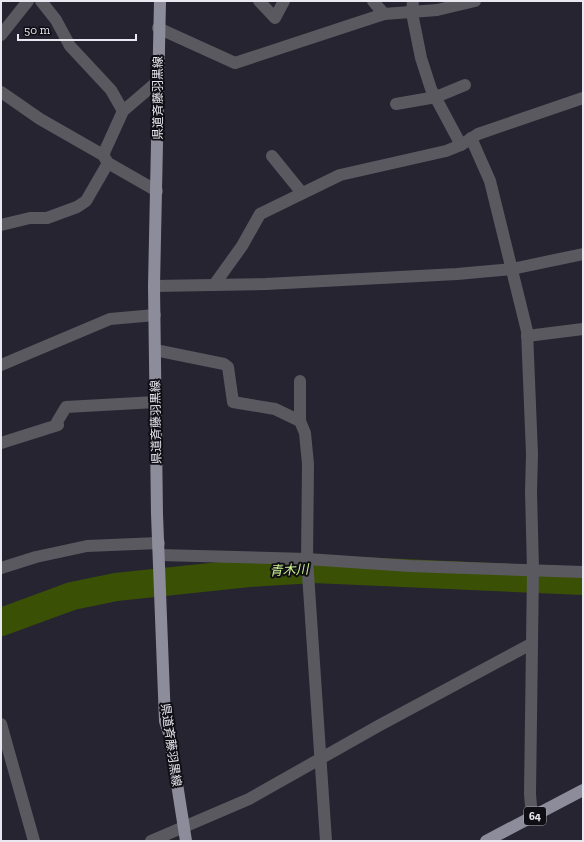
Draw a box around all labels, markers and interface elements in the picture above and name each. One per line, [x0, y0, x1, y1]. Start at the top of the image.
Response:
scale bar [18, 16, 136, 42]
text: 50 m [24, 23, 51, 37]
street label: 県道斉藤羽黒線 [151, 56, 165, 140]
street label: 県道斉藤羽黒線 [148, 380, 164, 464]
water label: 青木川 [269, 561, 311, 579]
street label: 県道斉藤羽黒線 [158, 702, 184, 788]
road number: 64 [524, 807, 546, 825]

